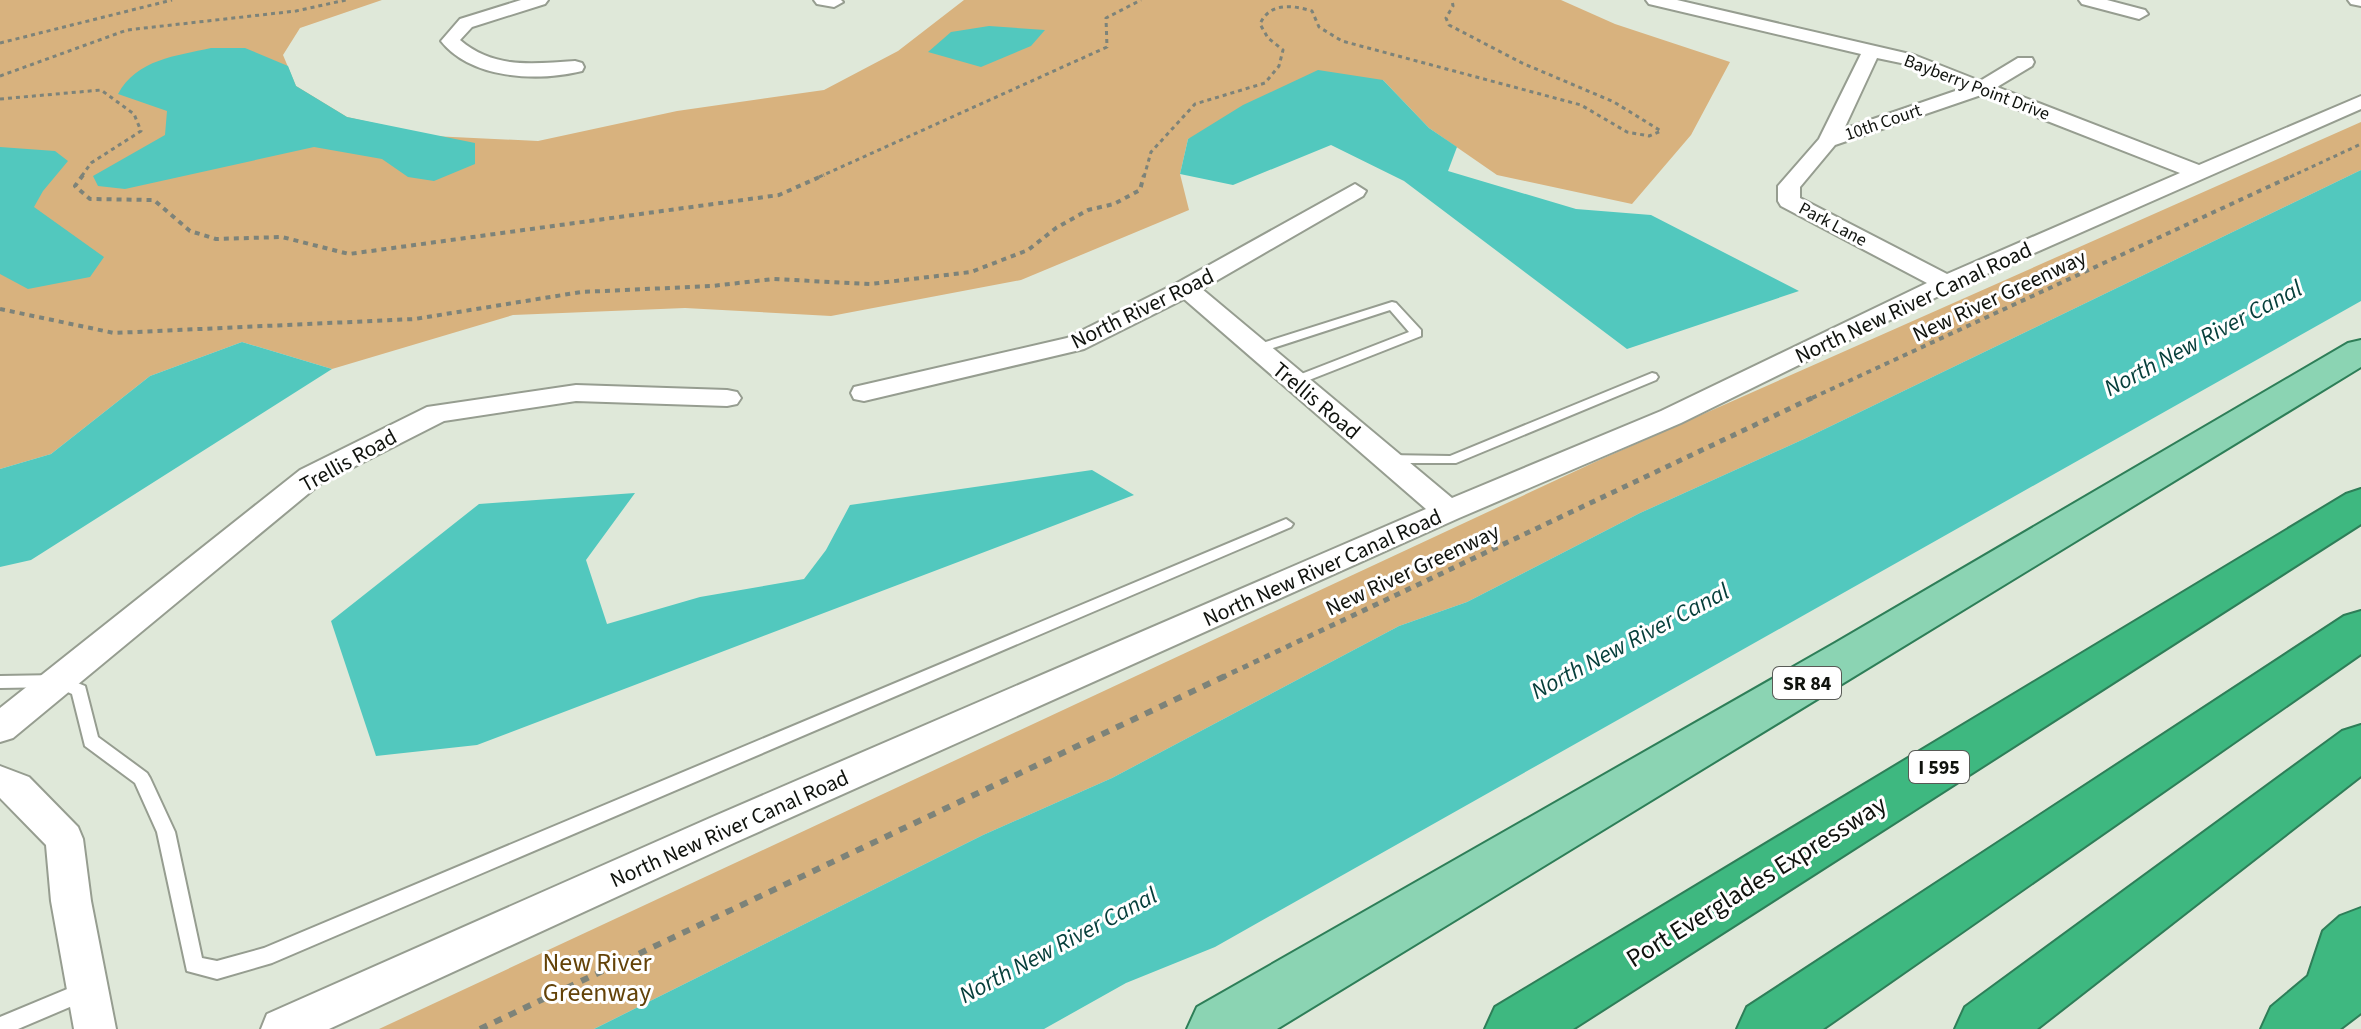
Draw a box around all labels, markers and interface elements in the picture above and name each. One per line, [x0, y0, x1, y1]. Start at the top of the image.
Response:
street label: Bayberry Point Drive [1900, 48, 2053, 127]
street label: 10th Court [1841, 98, 1925, 147]
street label: Park Lane [1794, 196, 1871, 253]
street label: North New River Canal Road [1790, 234, 2037, 372]
street label: New River Greenway [1907, 241, 2092, 350]
street label: North River Road [1065, 260, 1220, 357]
water label: North New River Canal [2098, 271, 2309, 406]
street label: Trellis Road [1265, 354, 1367, 447]
street label: Trellis Road [294, 421, 403, 501]
street label: North New River Canal Road [1198, 501, 1447, 635]
street label: New River Greenway [1320, 515, 1505, 624]
water label: North New River Canal [1525, 574, 1736, 709]
road number: SR 84 [1773, 667, 1841, 699]
road number: I 595 [1909, 751, 1969, 783]
street label: North New River Canal Road [605, 762, 854, 896]
street label: Port Everglades Expressway [1619, 786, 1894, 977]
water label: North New River Canal [953, 878, 1164, 1013]
park label: New River Greenway [543, 944, 652, 1011]

